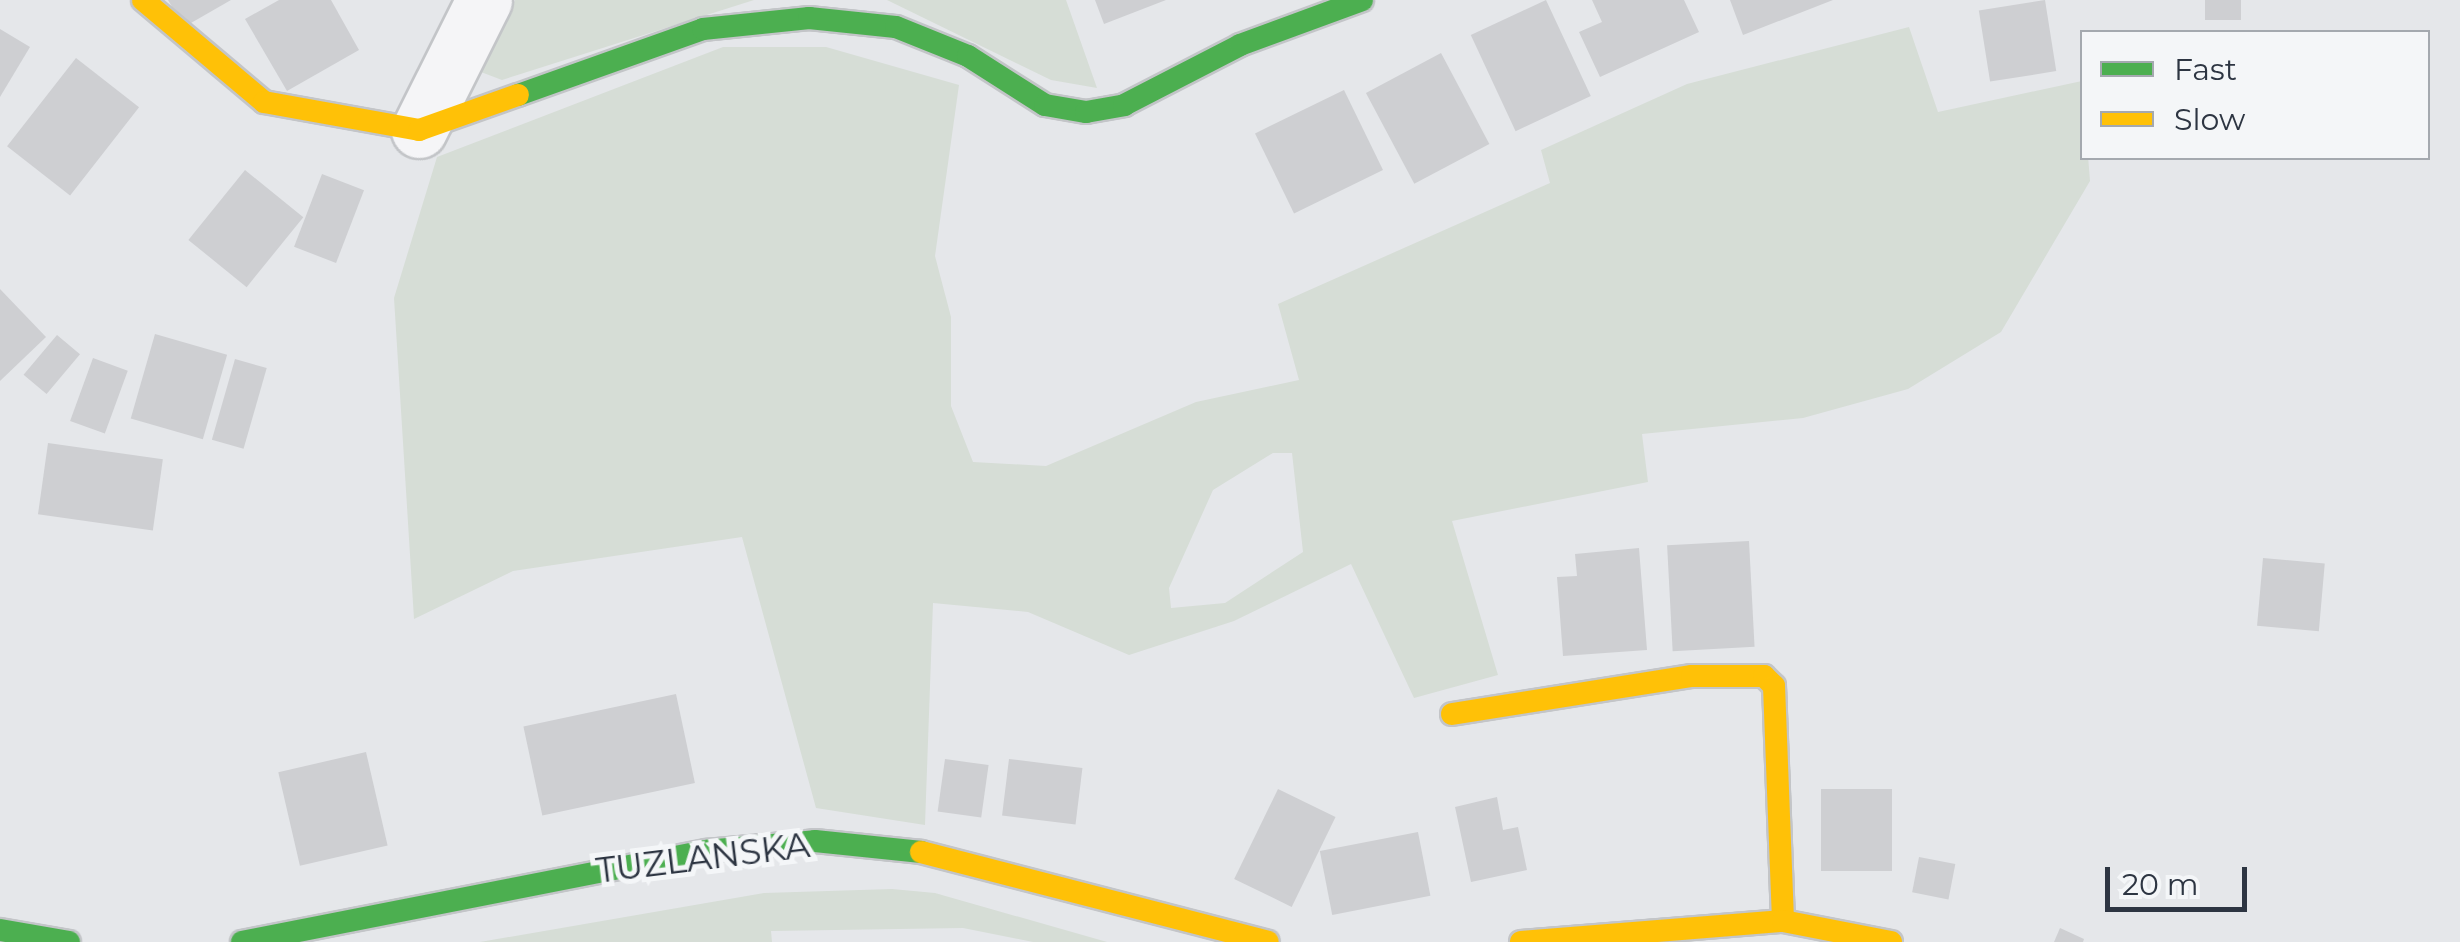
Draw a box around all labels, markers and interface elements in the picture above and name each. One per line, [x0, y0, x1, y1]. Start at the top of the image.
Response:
legend [2080, 30, 2430, 160]
text: Fast [2174, 51, 2237, 88]
text: Slow [2174, 101, 2245, 138]
street label: TUZLANSKA [594, 824, 812, 892]
scale bar [2110, 847, 2252, 909]
text: 20 m [2122, 866, 2199, 903]

